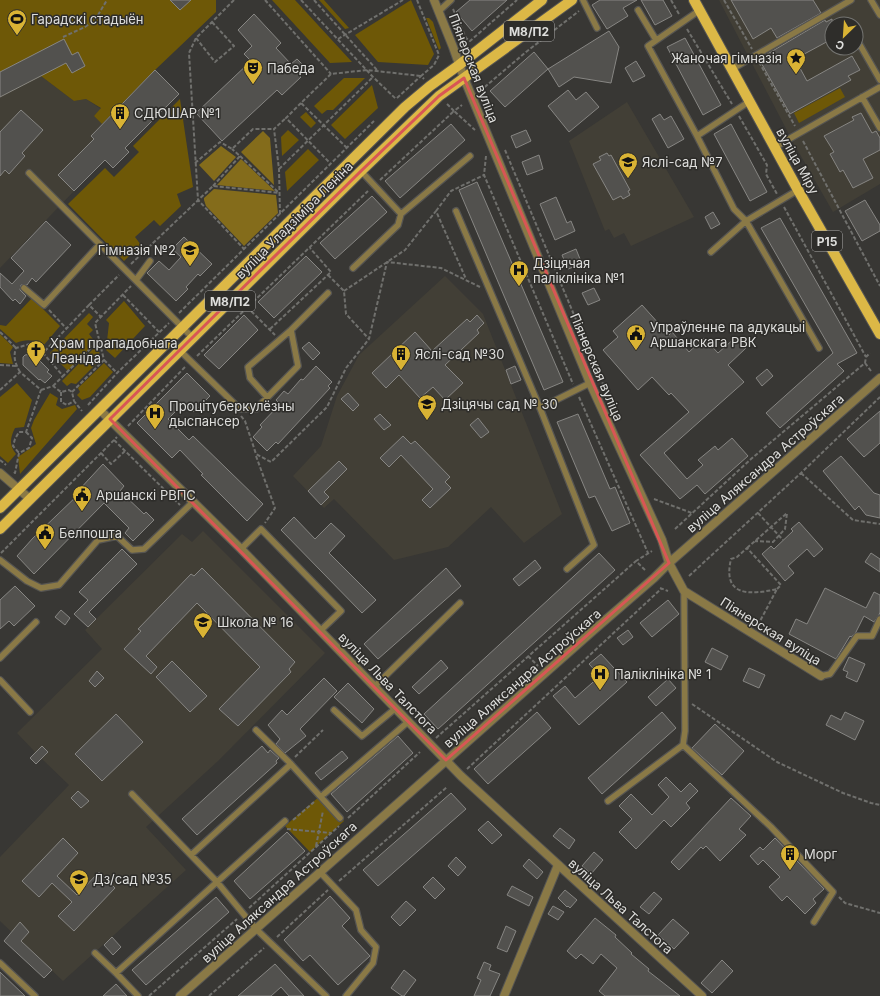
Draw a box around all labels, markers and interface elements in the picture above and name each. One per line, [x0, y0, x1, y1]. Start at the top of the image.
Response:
sports icon: Гарадскі стадыён [6, 8, 28, 36]
place label: Гарадскі стадыён [31, 11, 143, 27]
street label: Піянерская вуліца [446, 11, 502, 125]
north arrow [824, 16, 864, 56]
road number: М8/П2 [504, 21, 554, 41]
text: С [833, 37, 846, 53]
place icon: Жаночая гімназія [785, 47, 807, 75]
place label: Жаночая гімназія [671, 50, 782, 66]
theatre icon: Пабеда [242, 57, 264, 85]
place label: Пабеда [267, 60, 315, 76]
building icon: СДЮШАР №1 [109, 102, 131, 130]
place label: СДЮШАР №1 [134, 105, 220, 121]
street label: вуліца Міру [773, 125, 823, 197]
school or university icon: Яслі-сад №7 [617, 151, 639, 179]
place label: Яслі-сад №7 [642, 154, 723, 170]
street label: вуліца Уладзіміра Леніна [232, 158, 356, 282]
road number: Р15 [812, 231, 842, 251]
school or university icon: Гімназія №2 [179, 239, 201, 267]
place label: Гімназія №2 [98, 242, 176, 258]
place label: Дзіцячая паліклініка №1 [533, 255, 625, 286]
hospital icon: Дзіцячая паліклініка №1 [508, 259, 530, 287]
road number: М8/П2 [205, 291, 255, 311]
street label: Піянерская вуліца [567, 311, 627, 423]
place label: Упраўленне па адукацыі Аршанскага РВК [650, 319, 805, 350]
public building icon: Упраўленне па адукацыі Аршанскага РВК [625, 323, 647, 351]
place label: Храм прападобнага Леаніда [50, 335, 178, 366]
church icon: Храм прападобнага Леаніда [25, 339, 47, 367]
building icon: Яслі-сад №30 [390, 343, 412, 371]
place label: Яслі-сад №30 [415, 346, 505, 362]
street label: вуліца Аляксандра Астроўскага [683, 390, 847, 536]
school or university icon: Дзіцячы сад № 30 [416, 393, 438, 421]
place label: Дзіцячы сад № 30 [441, 396, 558, 412]
place label: Процітуберкулёзны дыспансер [169, 398, 295, 429]
hospital icon: Процітуберкулёзны дыспансер [144, 402, 166, 430]
public building icon: Аршанскі РВПС [71, 484, 93, 512]
place label: Аршанскі РВПС [96, 487, 196, 503]
public building icon: Белпошта [34, 522, 56, 550]
place label: Белпошта [59, 525, 122, 541]
street label: Піянерская вуліца [718, 594, 824, 668]
street label: вуліца Аляксандра Астроўскага [440, 605, 604, 751]
school or university icon: Школа № 16 [192, 611, 214, 639]
place label: Школа № 16 [217, 614, 294, 630]
street label: вуліца Льва Талстога [335, 629, 441, 737]
hospital icon: Паліклініка № 1 [589, 663, 611, 691]
place label: Паліклініка № 1 [614, 666, 711, 682]
street label: вуліца Аляксандра Астроўскага [198, 818, 360, 966]
building icon: Морг [779, 843, 801, 871]
place label: Морг [804, 846, 837, 862]
street label: вуліца Льва Талстога [566, 855, 676, 957]
school or university icon: Дз/сад №35 [68, 868, 90, 896]
place label: Дз/сад №35 [93, 871, 172, 887]

